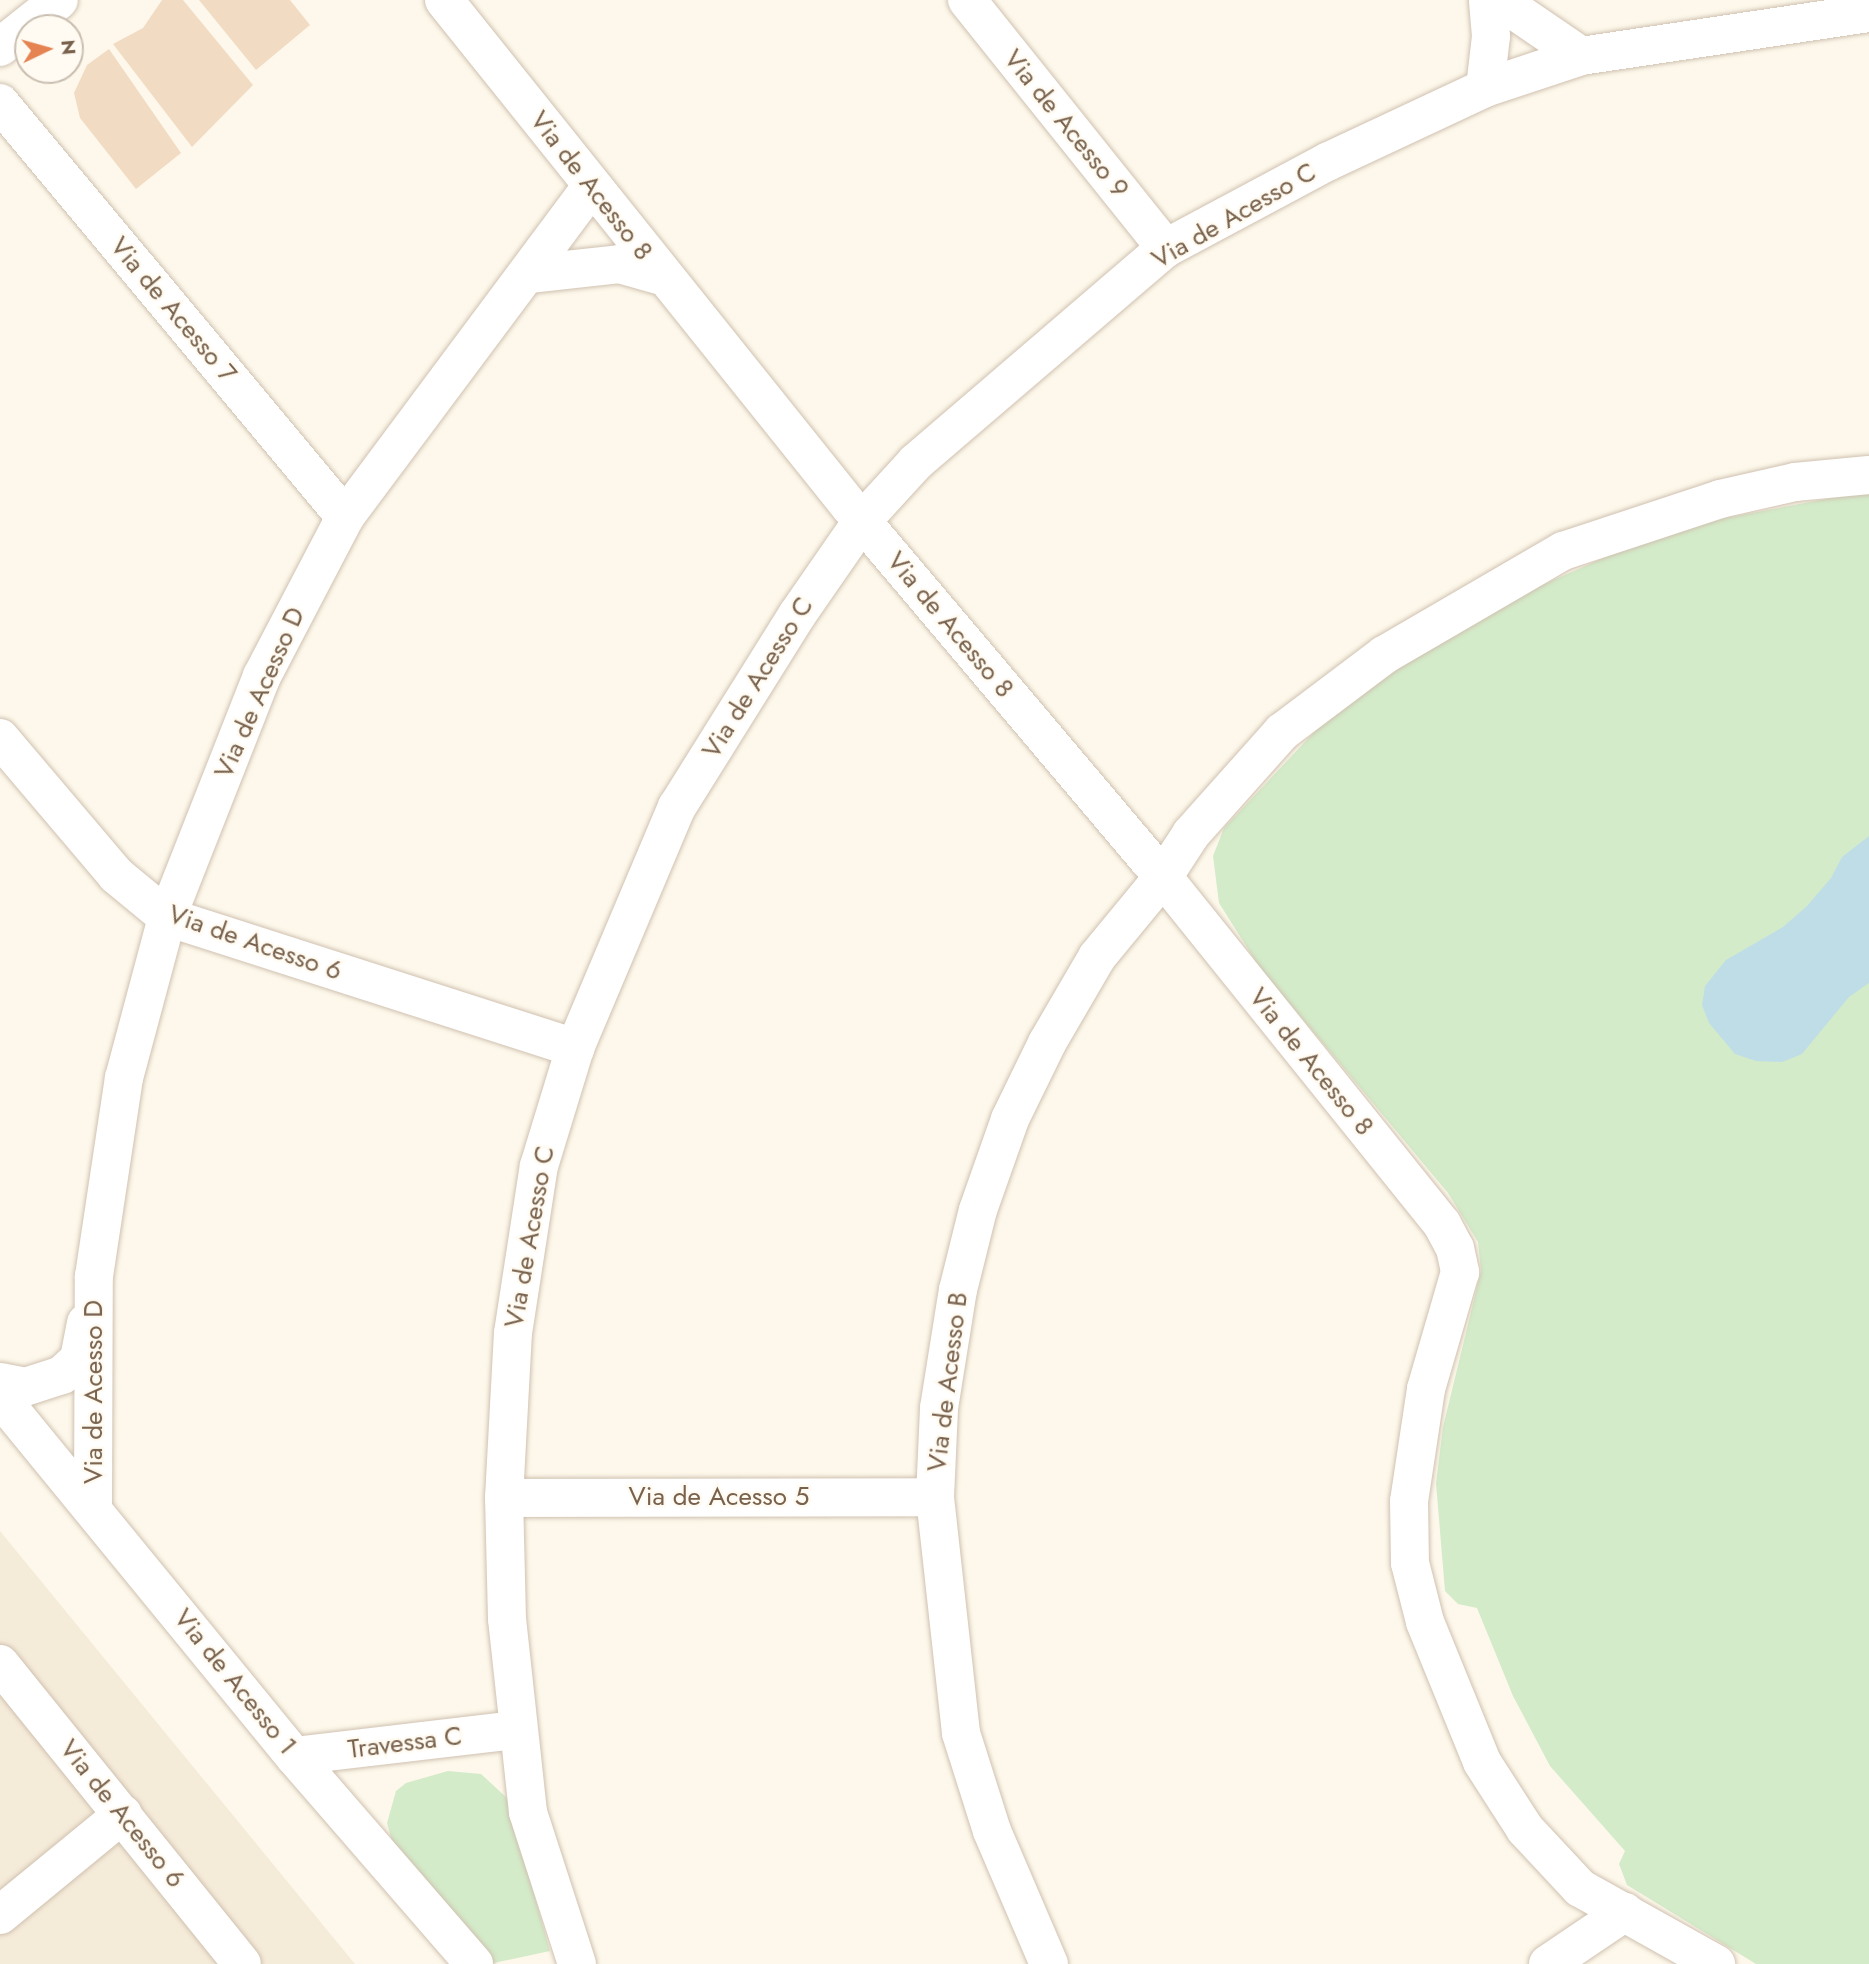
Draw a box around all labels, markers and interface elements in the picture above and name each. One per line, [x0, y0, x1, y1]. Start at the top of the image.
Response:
north arrow [14, 14, 84, 84]
text: N [54, 39, 83, 56]
street label: Via de Acesso 9 [997, 44, 1135, 204]
street label: Via de Acesso 8 [523, 105, 659, 267]
street label: Via de Acesso C [1147, 156, 1321, 276]
street label: Via de Acesso 7 [103, 231, 243, 389]
street label: Via de Acesso 8 [880, 546, 1020, 704]
street label: Via de Acesso C [696, 592, 820, 764]
street label: Via de Acesso D [208, 603, 312, 783]
street label: Via de Acesso 6 [164, 899, 346, 987]
street label: Via de Acesso 8 [1242, 982, 1380, 1142]
street label: Via de Acesso C [499, 1144, 561, 1330]
street label: Via de Acesso B [922, 1290, 974, 1474]
street label: Via de Acesso D [78, 1300, 110, 1484]
street label: Via de Acesso 5 [629, 1481, 809, 1513]
street label: Via de Acesso 1 [167, 1603, 303, 1761]
street label: Travessa C [346, 1721, 464, 1765]
street label: Via de Acesso 6 [53, 1734, 191, 1894]

